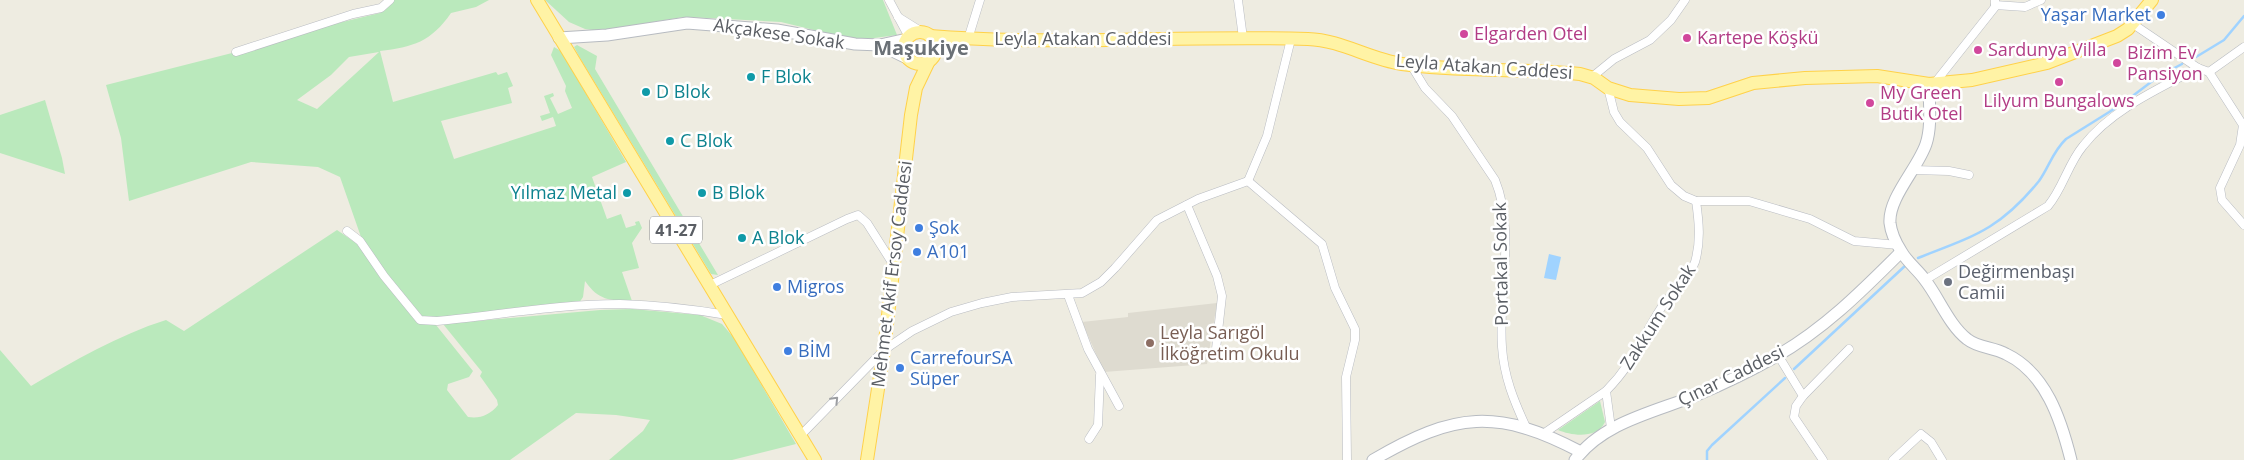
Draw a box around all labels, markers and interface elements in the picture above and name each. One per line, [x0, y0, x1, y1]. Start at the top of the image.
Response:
place label: Yaşar Market [2041, 2, 2151, 26]
marker: Yaşar Market [2155, 9, 2167, 21]
street label: Akçakese Sokak [712, 12, 847, 54]
place label: Elgarden Otel [1474, 21, 1588, 45]
place label: Kartepe Köşkü [1697, 25, 1819, 49]
street label: Leyla Atakan Caddesi [994, 26, 1172, 50]
marker: Elgarden Otel [1458, 28, 1470, 40]
marker: Kartepe Köşkü [1681, 32, 1693, 44]
district label: Maşukiye [873, 34, 969, 61]
place label: Sardunya Villa [1988, 37, 2106, 61]
place label: Bizim Ev Pansiyon [2127, 40, 2203, 85]
marker: Sardunya Villa [1972, 44, 1984, 56]
street label: Leyla Atakan Caddesi [1395, 48, 1573, 84]
marker: Bizim Ev Pansiyon [2111, 57, 2123, 69]
place label: F Blok [761, 64, 812, 88]
marker: F Blok [745, 71, 757, 83]
marker: Lilyum Bungalows [2053, 76, 2065, 88]
place label: D Blok [656, 79, 711, 103]
place label: My Green Butik Otel [1880, 80, 1963, 125]
marker: D Blok [640, 86, 652, 98]
place label: Lilyum Bungalows [1983, 88, 2135, 112]
marker: My Green Butik Otel [1864, 97, 1876, 109]
place label: C Blok [680, 128, 733, 152]
marker: C Blok [664, 135, 676, 147]
street label: Mehmet Akif Ersoy Caddesi [865, 159, 917, 389]
place label: Yılmaz Metal [511, 180, 617, 204]
place label: B Blok [712, 180, 765, 204]
marker: Yılmaz Metal [621, 187, 633, 199]
marker: B Blok [696, 187, 708, 199]
street label: Portakal Sokak [1487, 201, 1513, 326]
place label: Şok [929, 215, 960, 239]
road number: 41-27 [650, 216, 702, 244]
marker: Şok [913, 222, 925, 234]
place label: A Blok [752, 225, 805, 249]
marker: A Blok [736, 232, 748, 244]
place label: A101 [927, 239, 969, 263]
marker: A101 [911, 246, 923, 258]
street label: Zakkum Sokak [1614, 259, 1701, 374]
place label: Değirmenbaşı Camii [1958, 259, 2075, 304]
place label: Migros [787, 274, 844, 298]
marker: Değirmenbaşı Camii [1942, 276, 1954, 288]
marker: Migros [771, 281, 783, 293]
place label: Leyla Sarıgöl İlköğretim Okulu [1160, 320, 1299, 365]
marker: Leyla Sarıgöl İlköğretim Okulu [1144, 337, 1156, 349]
place label: BİM [798, 338, 831, 362]
street label: Çınar Caddesi [1673, 339, 1788, 411]
marker: BİM [782, 345, 794, 357]
place label: CarrefourSA Süper [910, 345, 1013, 390]
marker: CarrefourSA Süper [894, 362, 906, 374]
one-way arrow [829, 397, 838, 406]

